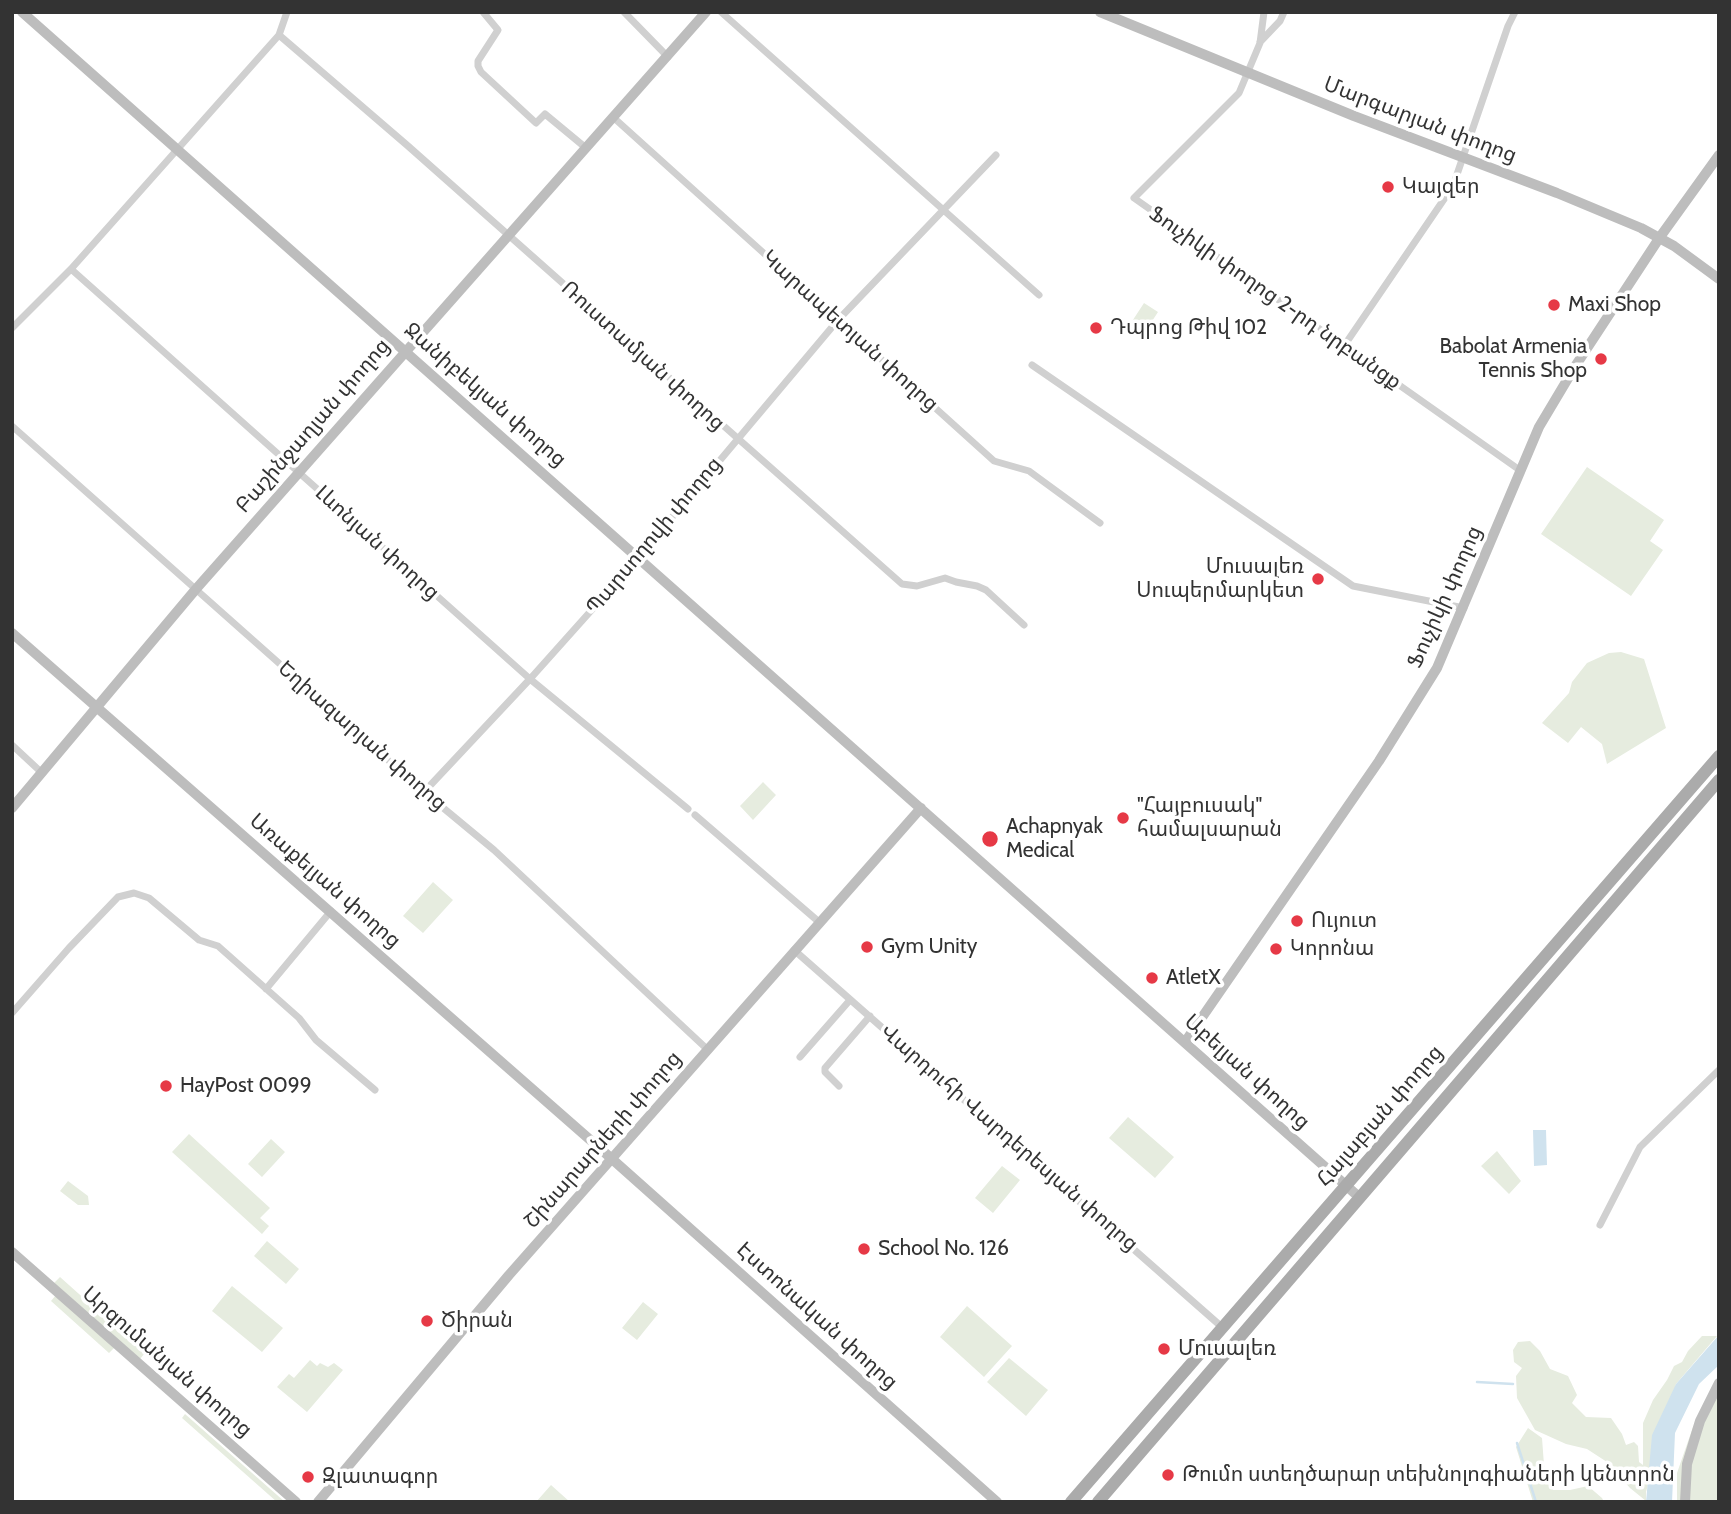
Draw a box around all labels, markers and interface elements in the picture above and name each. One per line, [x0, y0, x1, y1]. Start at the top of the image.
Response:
street label: Մարգարյան փողոց [1320, 72, 1520, 168]
place label: Կայզեր [1402, 174, 1479, 200]
marker: Կայզեր [1380, 179, 1396, 195]
street label: Ֆուչիկի փողոց 2-րդ նրբանցք [1144, 201, 1406, 395]
street label: Կարապետյան փողոց [757, 245, 943, 417]
street label: Ռուստամյան փողոց [556, 276, 730, 436]
place label: Maxi Shop [1568, 292, 1661, 318]
marker: Maxi Shop [1546, 297, 1562, 313]
place label: Դպրոց Թիվ 102 [1110, 315, 1267, 341]
street label: Ջանիբեկյան փողոց [399, 318, 571, 472]
marker: Դպրոց Թիվ 102 [1088, 320, 1104, 336]
street label: Բաշինջաղյան փողոց [231, 334, 395, 518]
place label: Babolat Armenia Tennis Shop [1440, 334, 1587, 384]
marker: Babolat Armenia Tennis Shop [1593, 351, 1609, 367]
street label: Պարսողովի փողոց [581, 452, 727, 620]
street label: Լևոնյան փողոց [310, 481, 444, 605]
street label: Ֆուչիկի փողոց [1402, 522, 1488, 672]
place label: Մուսալեռ Սուպերմարկետ [1136, 554, 1304, 604]
marker: Մուսալեռ Սուպերմարկետ [1310, 571, 1326, 587]
street label: Եղիազարյան փողոց [272, 656, 452, 816]
place label: "Հայբուսակ" համալսարան [1137, 793, 1282, 843]
street label: Առաքելյան փողոց [244, 808, 406, 954]
marker: "Հայբուսակ" համալսարան [1115, 810, 1131, 826]
place label: Achapnyak Medical [1006, 814, 1103, 864]
marker: Achapnyak Medical [980, 829, 1000, 849]
place label: Ույուտ [1311, 908, 1377, 934]
marker: Ույուտ [1289, 913, 1305, 929]
place label: Gym Unity [881, 934, 977, 960]
place label: Կորոնա [1290, 936, 1374, 962]
marker: Gym Unity [859, 939, 875, 955]
marker: Կորոնա [1268, 941, 1284, 957]
place label: AtletX [1166, 965, 1221, 991]
marker: AtletX [1144, 970, 1160, 986]
street label: Աբելյան փողոց [1179, 1009, 1315, 1135]
street label: Վարդուհի Վարդերեսյան փողոց [875, 1019, 1143, 1257]
street label: Հալաբյան փողոց [1312, 1040, 1448, 1192]
street label: Շինարարների փողոց [519, 1046, 687, 1234]
place label: HayPost 0099 [180, 1073, 312, 1099]
marker: HayPost 0099 [158, 1078, 174, 1094]
place label: School No. 126 [878, 1236, 1009, 1262]
street label: Էստոնական փողոց [731, 1237, 903, 1395]
marker: School No. 126 [856, 1241, 872, 1257]
street label: Արզումանյան փողոց [77, 1281, 257, 1443]
place label: Ծիրան [441, 1308, 513, 1334]
marker: Ծիրան [419, 1313, 435, 1329]
place label: Մուսալեռ [1178, 1336, 1276, 1362]
marker: Մուսալեռ [1156, 1341, 1172, 1357]
place label: Թումո ստեղծարար տեխնոլոգիաների կենտրոն [1182, 1462, 1675, 1488]
place label: Զլատագոր [322, 1464, 438, 1490]
marker: Թումո ստեղծարար տեխնոլոգիաների կենտրոն [1160, 1467, 1176, 1483]
marker: Զլատագոր [300, 1469, 316, 1485]

